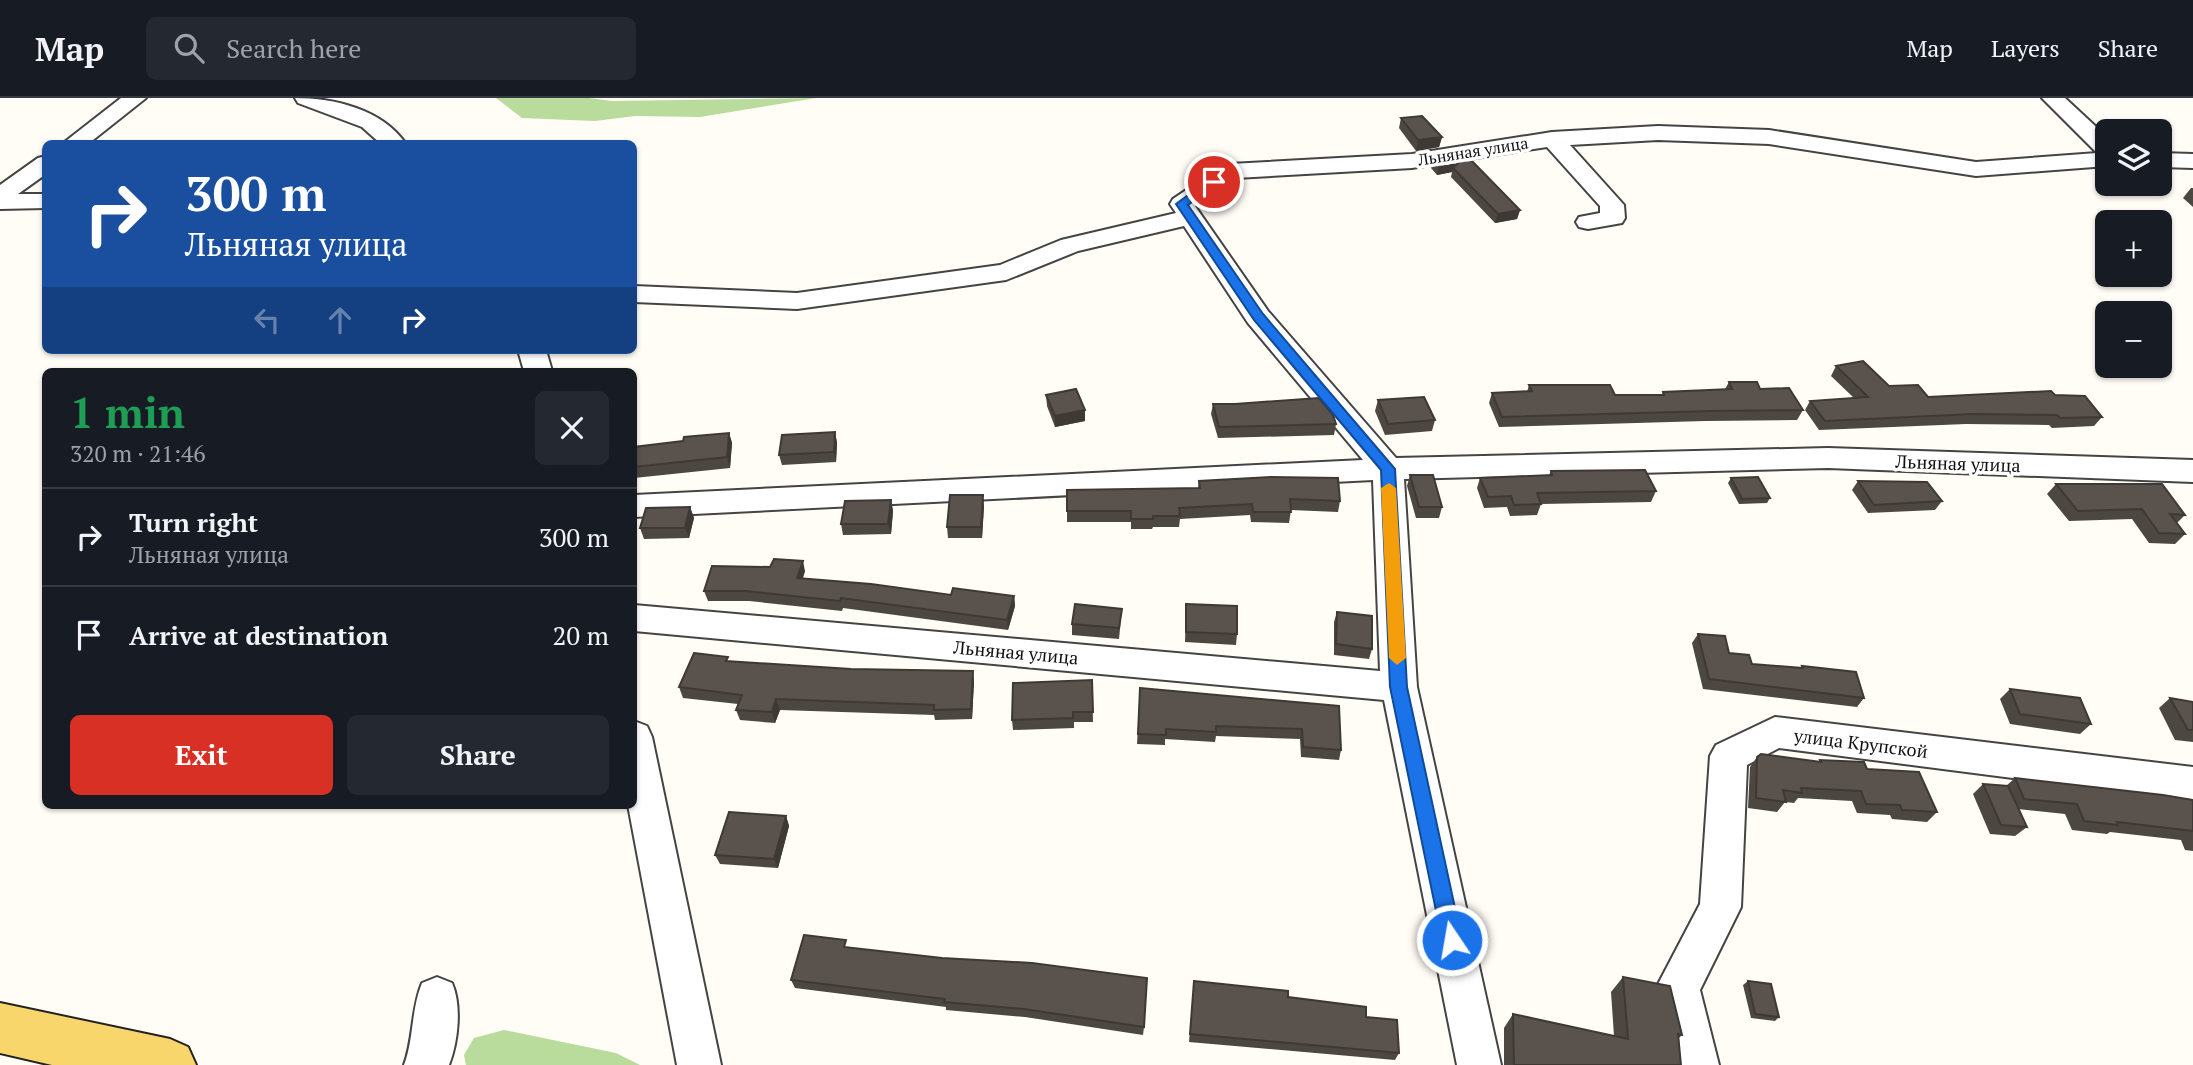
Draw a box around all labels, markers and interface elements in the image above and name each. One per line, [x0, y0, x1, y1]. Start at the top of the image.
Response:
search box [146, 17, 636, 80]
text: Map [35, 27, 104, 70]
icon: search [170, 29, 208, 67]
text: Search here [226, 31, 361, 65]
text: Map [1906, 32, 1953, 64]
text: Layers [1991, 32, 2060, 64]
text: Share [2098, 32, 2158, 64]
map controls [2095, 119, 2172, 378]
button: layers [2095, 119, 2172, 196]
street label: Льняная улица [1415, 131, 1530, 171]
pin [1184, 152, 1244, 212]
text: 300 m [185, 160, 327, 225]
icon: arrive [1195, 163, 1233, 201]
icon: right [70, 168, 161, 259]
button: + [2095, 210, 2172, 287]
text: Льняная улица [185, 223, 407, 265]
icon: left [248, 301, 286, 339]
icon: ahead [321, 301, 359, 339]
icon: right [394, 301, 432, 339]
button: − [2095, 301, 2172, 378]
text: 1 min [70, 384, 185, 440]
button: close [535, 391, 609, 465]
text: 320 m · 21:46 [70, 438, 205, 469]
street label: Льняная улица [1894, 449, 2021, 477]
text: Turn right [129, 505, 258, 539]
icon: right [70, 518, 108, 556]
text: 300 m [539, 520, 609, 554]
text: Льняная улица [129, 539, 289, 570]
icon: arrive [70, 616, 108, 654]
text: Arrive at destination [129, 618, 388, 652]
text: 20 m [553, 618, 609, 652]
street label: Льняная улица [952, 635, 1079, 669]
button: Exit [70, 715, 333, 795]
button: Share [347, 715, 609, 795]
street label: улица Крупской [1792, 723, 1929, 763]
position arrow [1415, 903, 1489, 977]

